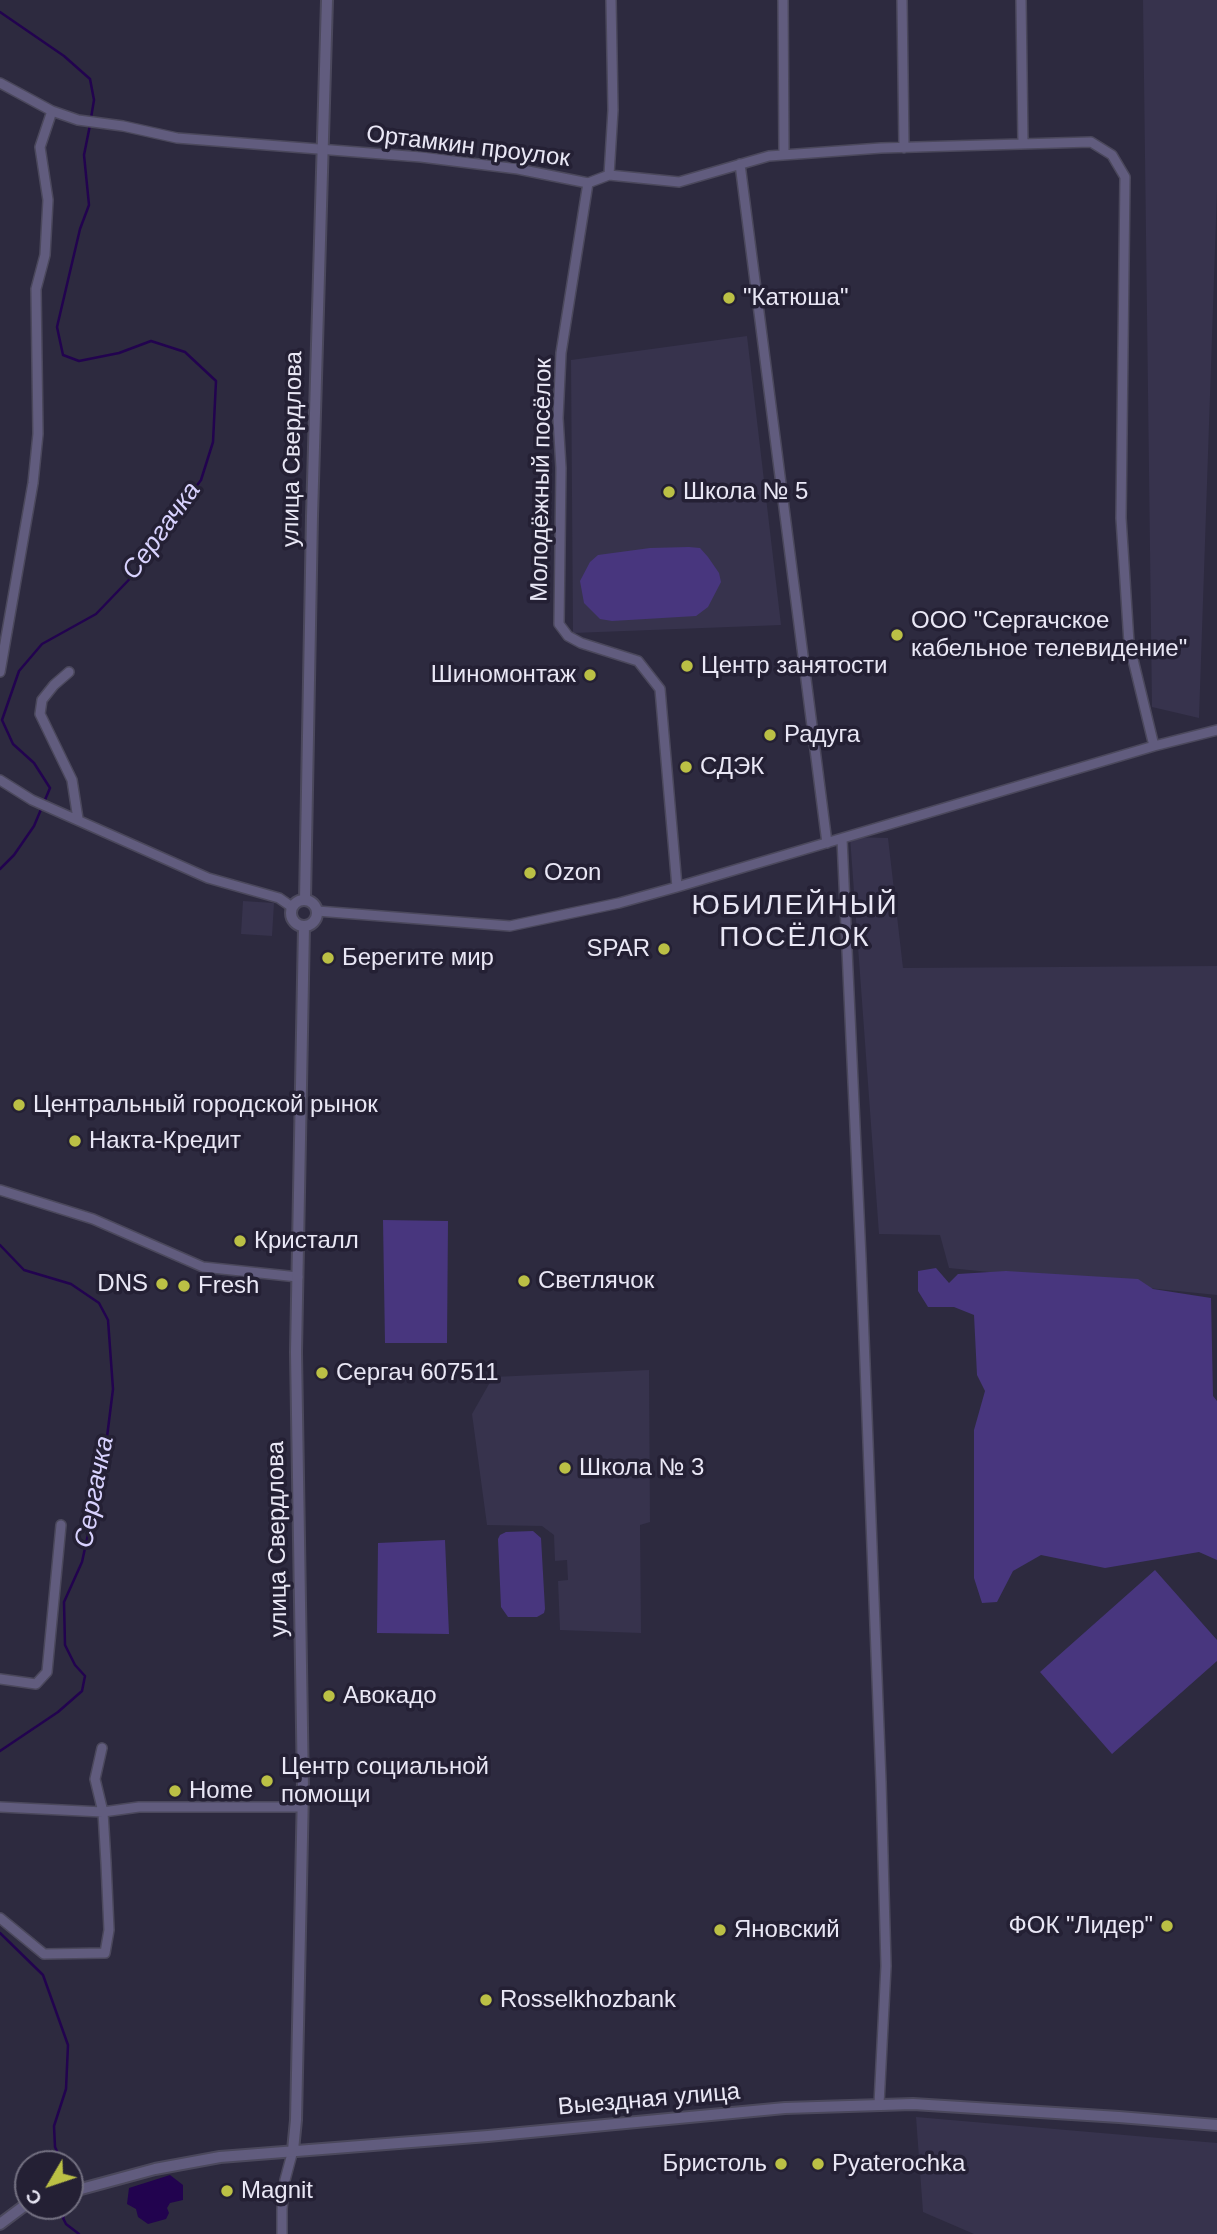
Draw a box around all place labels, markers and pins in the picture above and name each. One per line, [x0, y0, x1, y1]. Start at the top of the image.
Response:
place label: "Катюша" [743, 284, 848, 312]
marker: "Катюша" [721, 290, 737, 306]
place label: Школа № 5 [683, 478, 808, 506]
marker: Школа № 5 [661, 484, 677, 500]
place label: ООО "Сергачское кабельное телевидение" [911, 607, 1187, 663]
marker: ООО "Сергачское кабельное телевидение" [889, 627, 905, 643]
place label: Центр занятости [701, 652, 887, 680]
marker: Центр занятости [679, 658, 695, 674]
place label: Шиномонтаж [431, 661, 576, 689]
marker: Шиномонтаж [582, 667, 598, 683]
place label: Радуга [784, 721, 860, 749]
marker: Радуга [762, 727, 778, 743]
place label: СДЭК [700, 753, 764, 781]
marker: СДЭК [678, 759, 694, 775]
place label: Ozon [544, 859, 601, 887]
marker: Ozon [522, 865, 538, 881]
place label: SPAR [586, 935, 650, 963]
marker: SPAR [656, 941, 672, 957]
place label: Берегите мир [342, 944, 494, 972]
marker: Берегите мир [320, 950, 336, 966]
place label: Центральный городской рынок [33, 1091, 378, 1119]
marker: Центральный городской рынок [11, 1097, 27, 1113]
place label: Накта-Кредит [89, 1127, 241, 1155]
marker: Накта-Кредит [67, 1133, 83, 1149]
place label: Кристалл [254, 1227, 359, 1255]
marker: Кристалл [232, 1233, 248, 1249]
place label: Светлячок [538, 1267, 654, 1295]
place label: DNS [97, 1270, 148, 1298]
place label: Fresh [198, 1272, 259, 1300]
marker: Светлячок [516, 1273, 532, 1289]
marker: DNS [154, 1276, 170, 1292]
marker: Fresh [176, 1278, 192, 1294]
place label: Сергач 607511 [336, 1359, 499, 1387]
marker: Сергач 607511 [314, 1365, 330, 1381]
place label: Школа № 3 [579, 1454, 704, 1482]
marker: Школа № 3 [557, 1460, 573, 1476]
place label: Авокадо [343, 1682, 437, 1710]
marker: Авокадо [321, 1688, 337, 1704]
place label: Центр социальной помощи [281, 1753, 489, 1809]
marker: Центр социальной помощи [259, 1773, 275, 1789]
place label: Home [189, 1777, 253, 1805]
marker: Home [167, 1783, 183, 1799]
place label: ФОК "Лидер" [1009, 1912, 1153, 1940]
place label: Яновский [734, 1916, 840, 1944]
marker: ФОК "Лидер" [1159, 1918, 1175, 1934]
marker: Яновский [712, 1922, 728, 1938]
place label: Rosselkhozbank [500, 1986, 676, 2014]
marker: Rosselkhozbank [478, 1992, 494, 2008]
place label: Бристоль [662, 2150, 767, 2178]
place label: Pyaterochka [832, 2150, 965, 2178]
marker: Бристоль [773, 2156, 789, 2172]
marker: Pyaterochka [810, 2156, 826, 2172]
place label: Magnit [241, 2177, 313, 2205]
marker: Magnit [219, 2183, 235, 2199]

